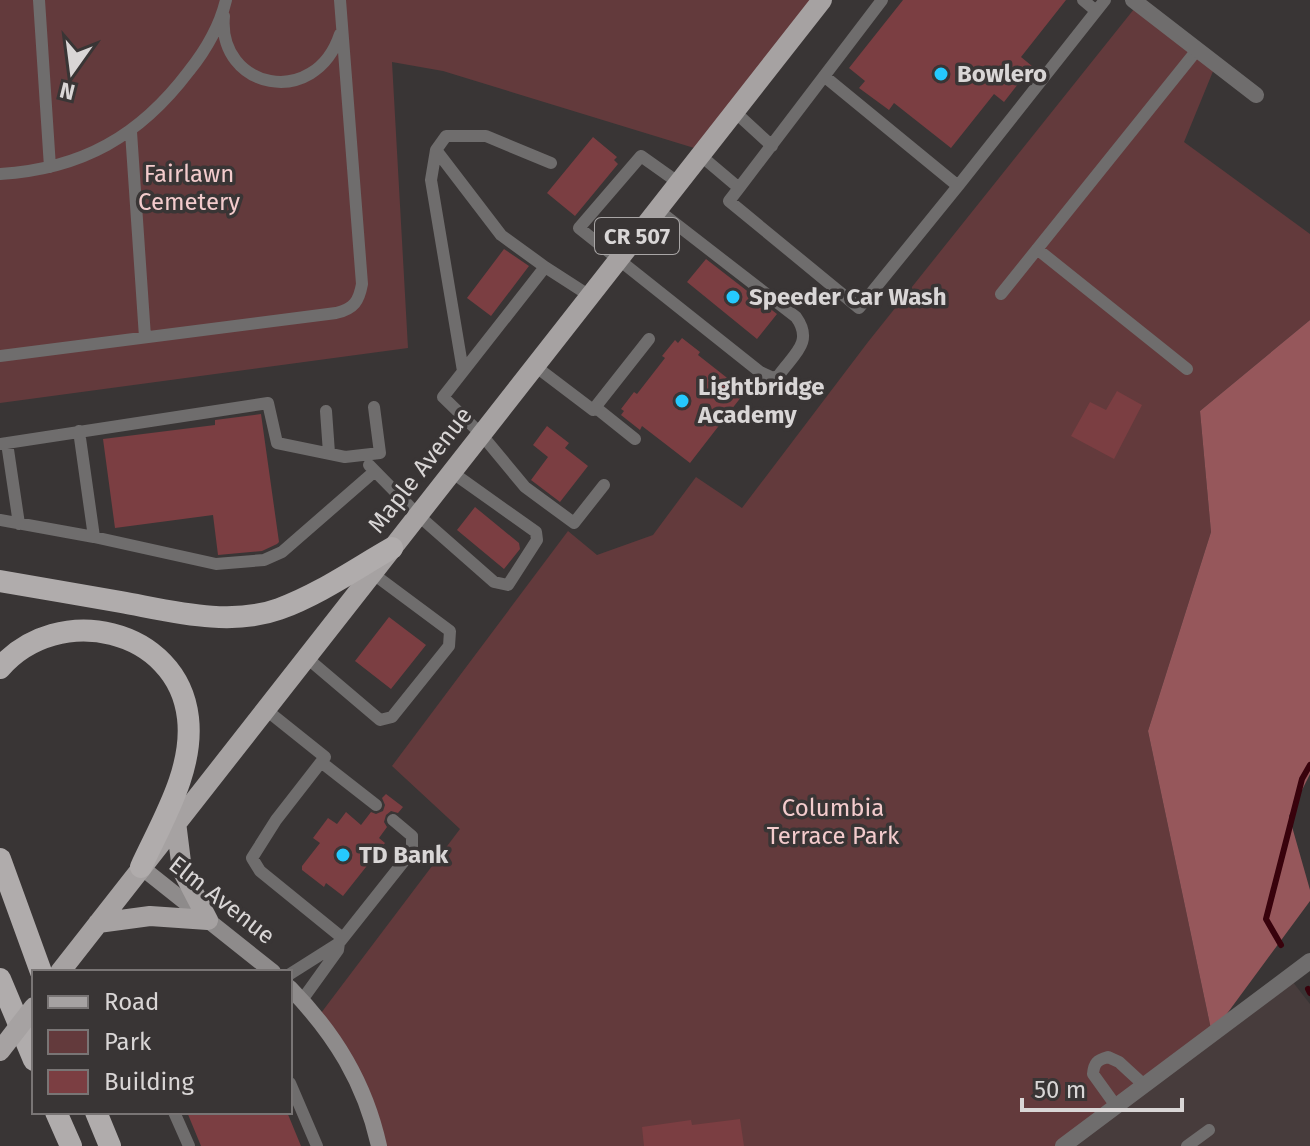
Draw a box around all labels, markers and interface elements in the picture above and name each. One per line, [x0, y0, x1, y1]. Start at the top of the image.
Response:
north arrow [32, 32, 112, 112]
place label: Bowlero [957, 60, 1047, 88]
marker: Bowlero [932, 65, 950, 83]
text: N [57, 76, 78, 106]
park label: Fairlawn Cemetery [138, 160, 240, 216]
road number: CR 507 [595, 218, 679, 254]
place label: Speeder Car Wash [749, 283, 947, 311]
marker: Speeder Car Wash [724, 288, 742, 306]
place label: Lightbridge Academy [697, 373, 824, 429]
marker: Lightbridge Academy [673, 392, 691, 410]
street label: Maple Avenue [362, 401, 478, 539]
park label: Columbia Terrace Park [767, 794, 900, 850]
place label: TD Bank [359, 841, 449, 869]
marker: TD Bank [334, 846, 352, 864]
street label: Elm Avenue [164, 850, 280, 950]
legend [32, 970, 292, 1114]
text: Road [104, 988, 159, 1016]
text: Park [104, 1028, 152, 1056]
scale bar [1022, 1062, 1182, 1112]
text: Building [104, 1068, 194, 1096]
text: 50 m [1034, 1076, 1086, 1104]

